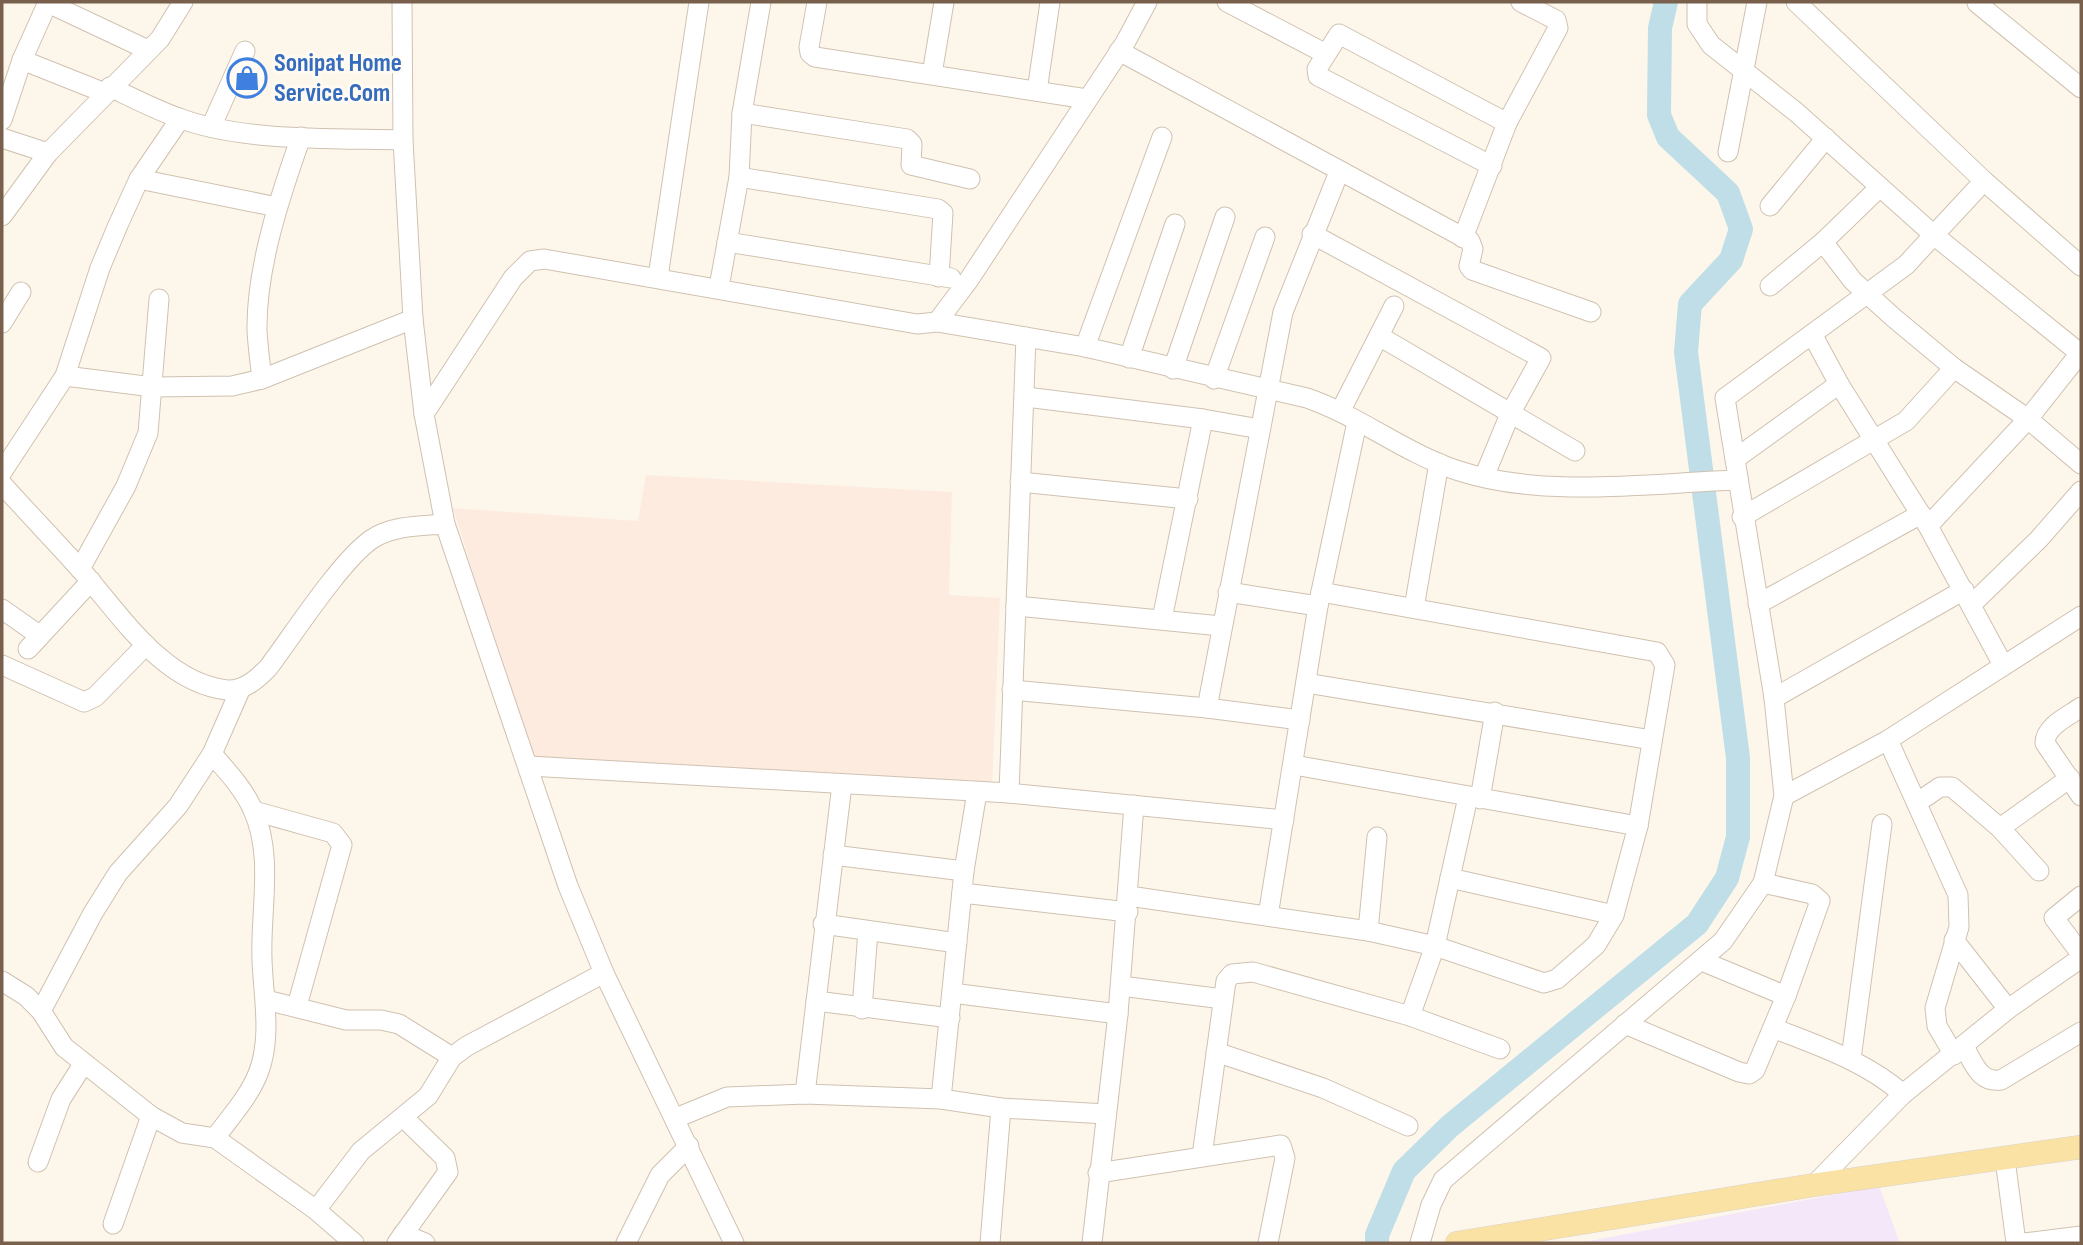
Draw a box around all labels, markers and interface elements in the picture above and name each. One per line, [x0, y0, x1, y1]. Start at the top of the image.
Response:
place label: Sonipat Home Service.Com [274, 48, 402, 109]
shop icon: Sonipat Home Service.Com [226, 57, 268, 99]

